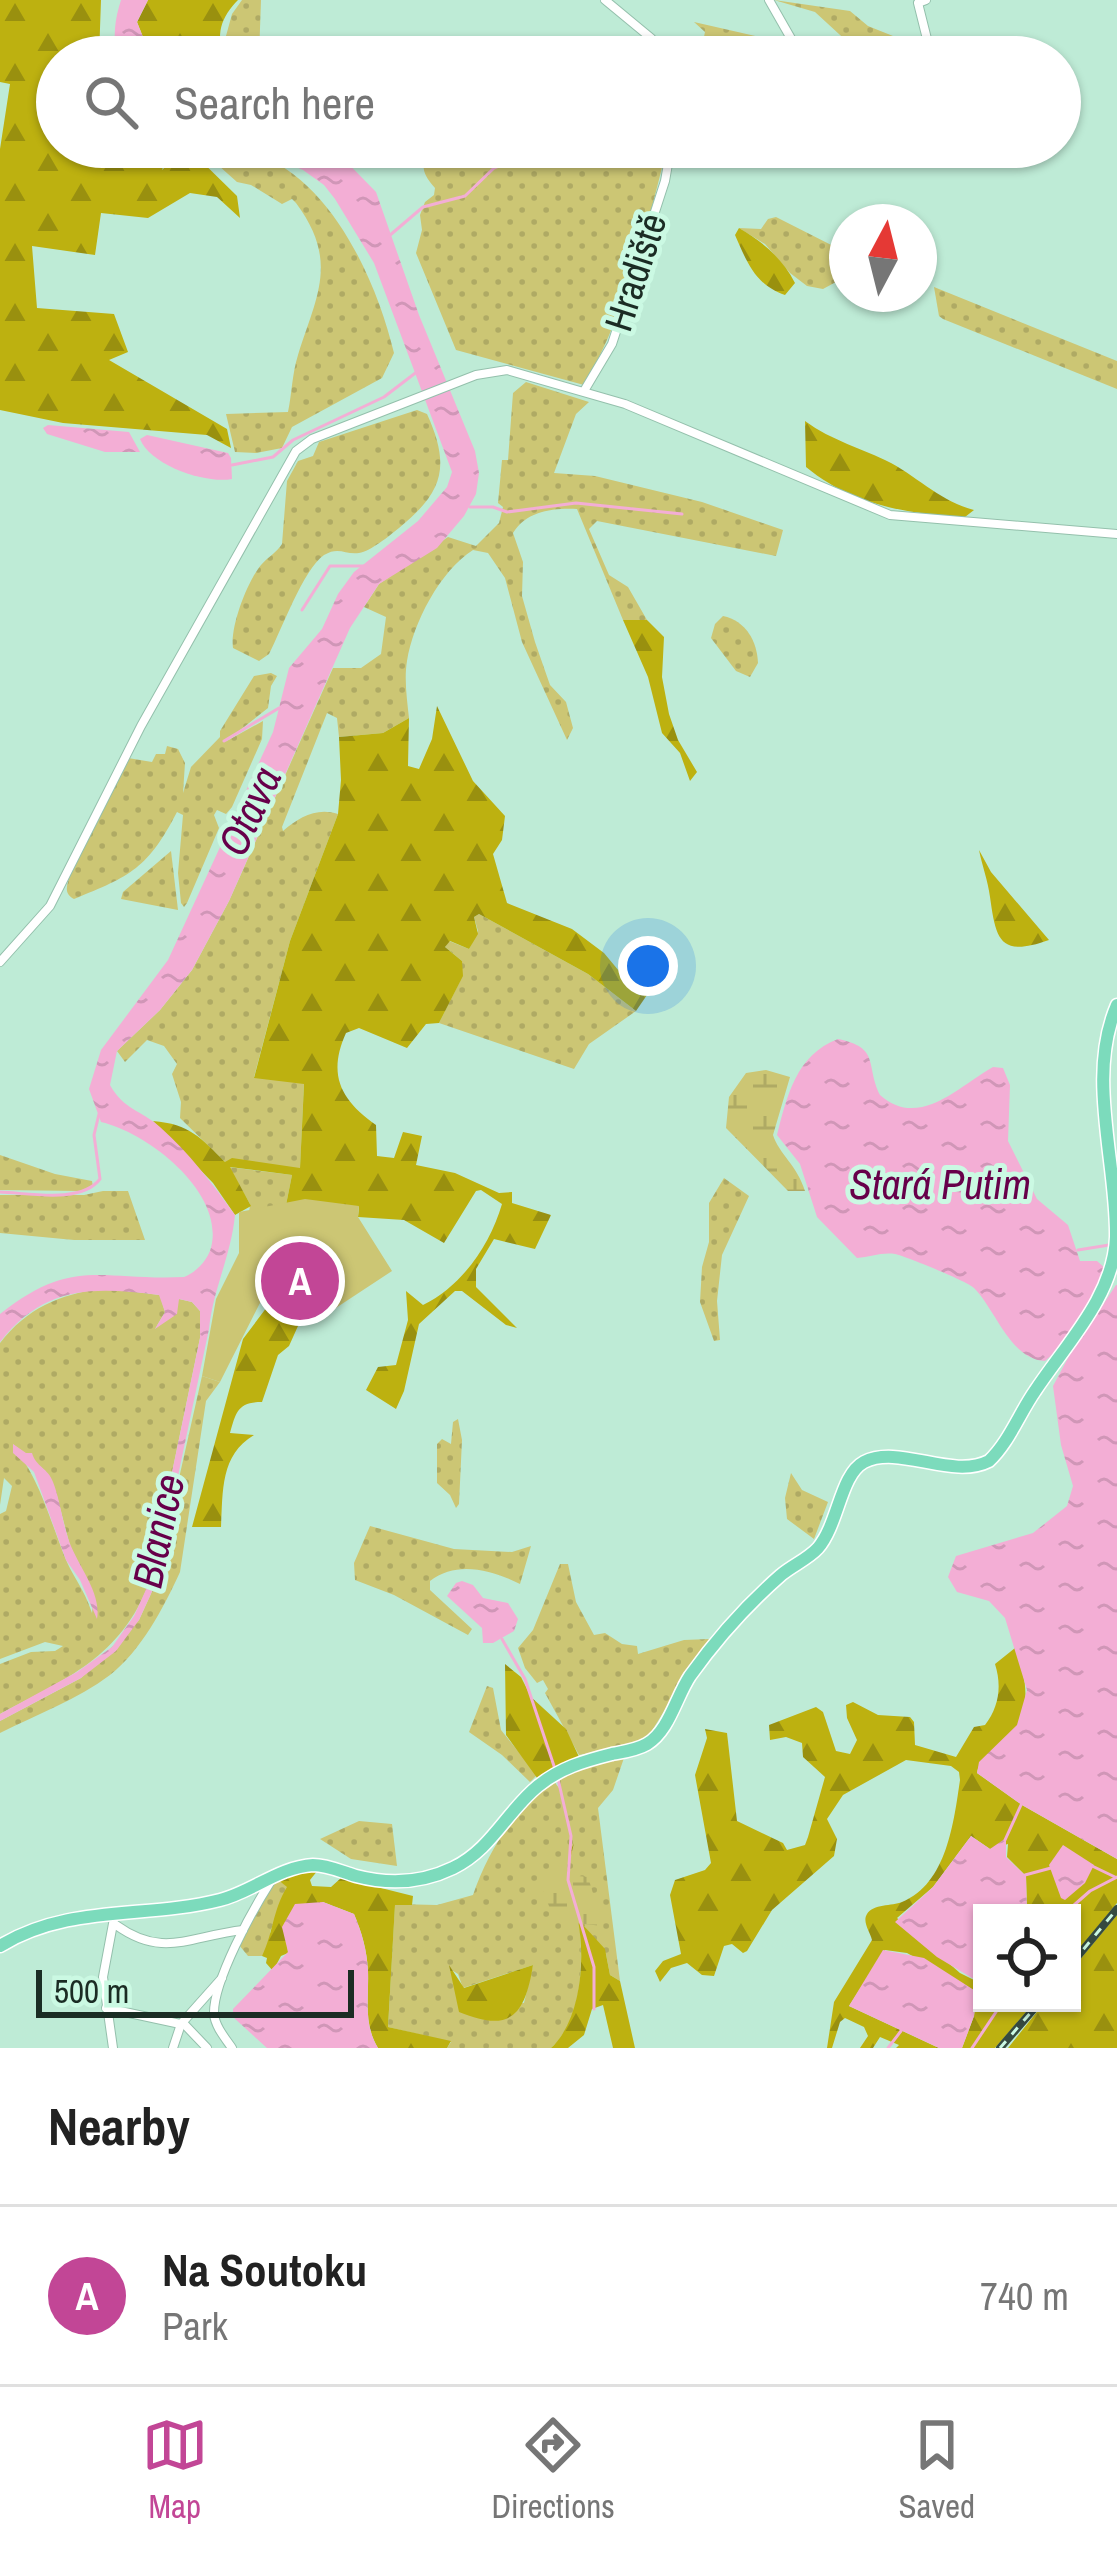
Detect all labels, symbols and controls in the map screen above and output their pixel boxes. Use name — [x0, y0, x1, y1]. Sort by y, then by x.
search box — [36, 36, 1081, 168]
icon: search — [78, 69, 144, 135]
text: Search here — [174, 72, 375, 133]
north arrow — [829, 204, 937, 312]
street label: Hradiště — [592, 206, 678, 338]
water label: Otava — [204, 758, 294, 864]
your location — [618, 936, 678, 996]
water label: Stará Putim — [849, 1156, 1031, 1212]
pin: A — [261, 1236, 339, 1326]
water label: Blanice — [119, 1469, 197, 1593]
map controls — [973, 1904, 1081, 2012]
button: locate — [973, 1904, 1081, 2012]
scale bar — [36, 1964, 354, 2017]
text: 500 m — [54, 1969, 129, 2013]
text: Nearby — [48, 2092, 190, 2161]
text: Na Soutoku — [162, 2239, 367, 2300]
text: A — [75, 2270, 99, 2322]
text: 740 m — [980, 2270, 1069, 2322]
text: Park — [162, 2300, 228, 2352]
tab: Map — [142, 2412, 208, 2528]
tab: Directions — [491, 2412, 615, 2528]
tab: Saved — [898, 2412, 975, 2528]

